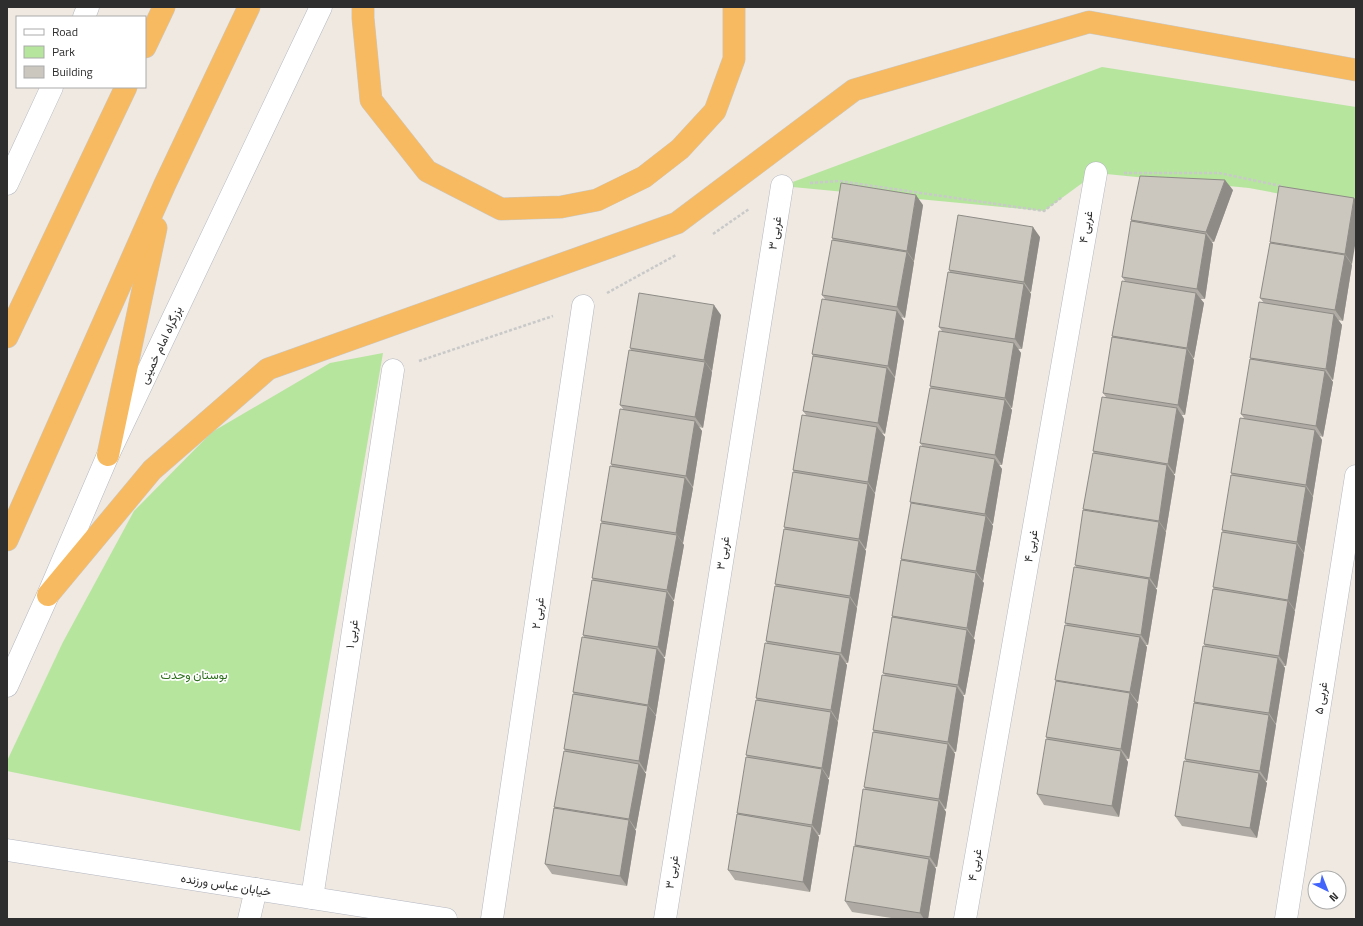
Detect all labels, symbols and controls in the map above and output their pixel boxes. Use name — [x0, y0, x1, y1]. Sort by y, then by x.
legend — [16, 16, 146, 88]
text: Road — [52, 22, 78, 41]
text: Park — [52, 42, 75, 61]
text: Building — [52, 62, 93, 81]
street label: غربی ۴ — [1073, 209, 1098, 245]
street label: غربی ۳ — [762, 215, 787, 251]
street label: بزرگراه امام خمینی — [134, 303, 187, 387]
street label: غربی ۴ — [1018, 528, 1043, 564]
street label: غربی ۳ — [710, 535, 735, 571]
street label: غربی ۲ — [526, 596, 549, 630]
street label: غربی ۱ — [340, 618, 363, 650]
park label: بوستان وحدت — [160, 665, 228, 684]
street label: غربی ۵ — [1309, 680, 1332, 716]
street label: غربی ۴ — [962, 847, 987, 883]
street label: غربی ۳ — [659, 854, 684, 890]
street label: خیابان عباس ورزنده — [180, 868, 273, 901]
north arrow — [1307, 870, 1347, 910]
text: N — [1326, 889, 1342, 906]

